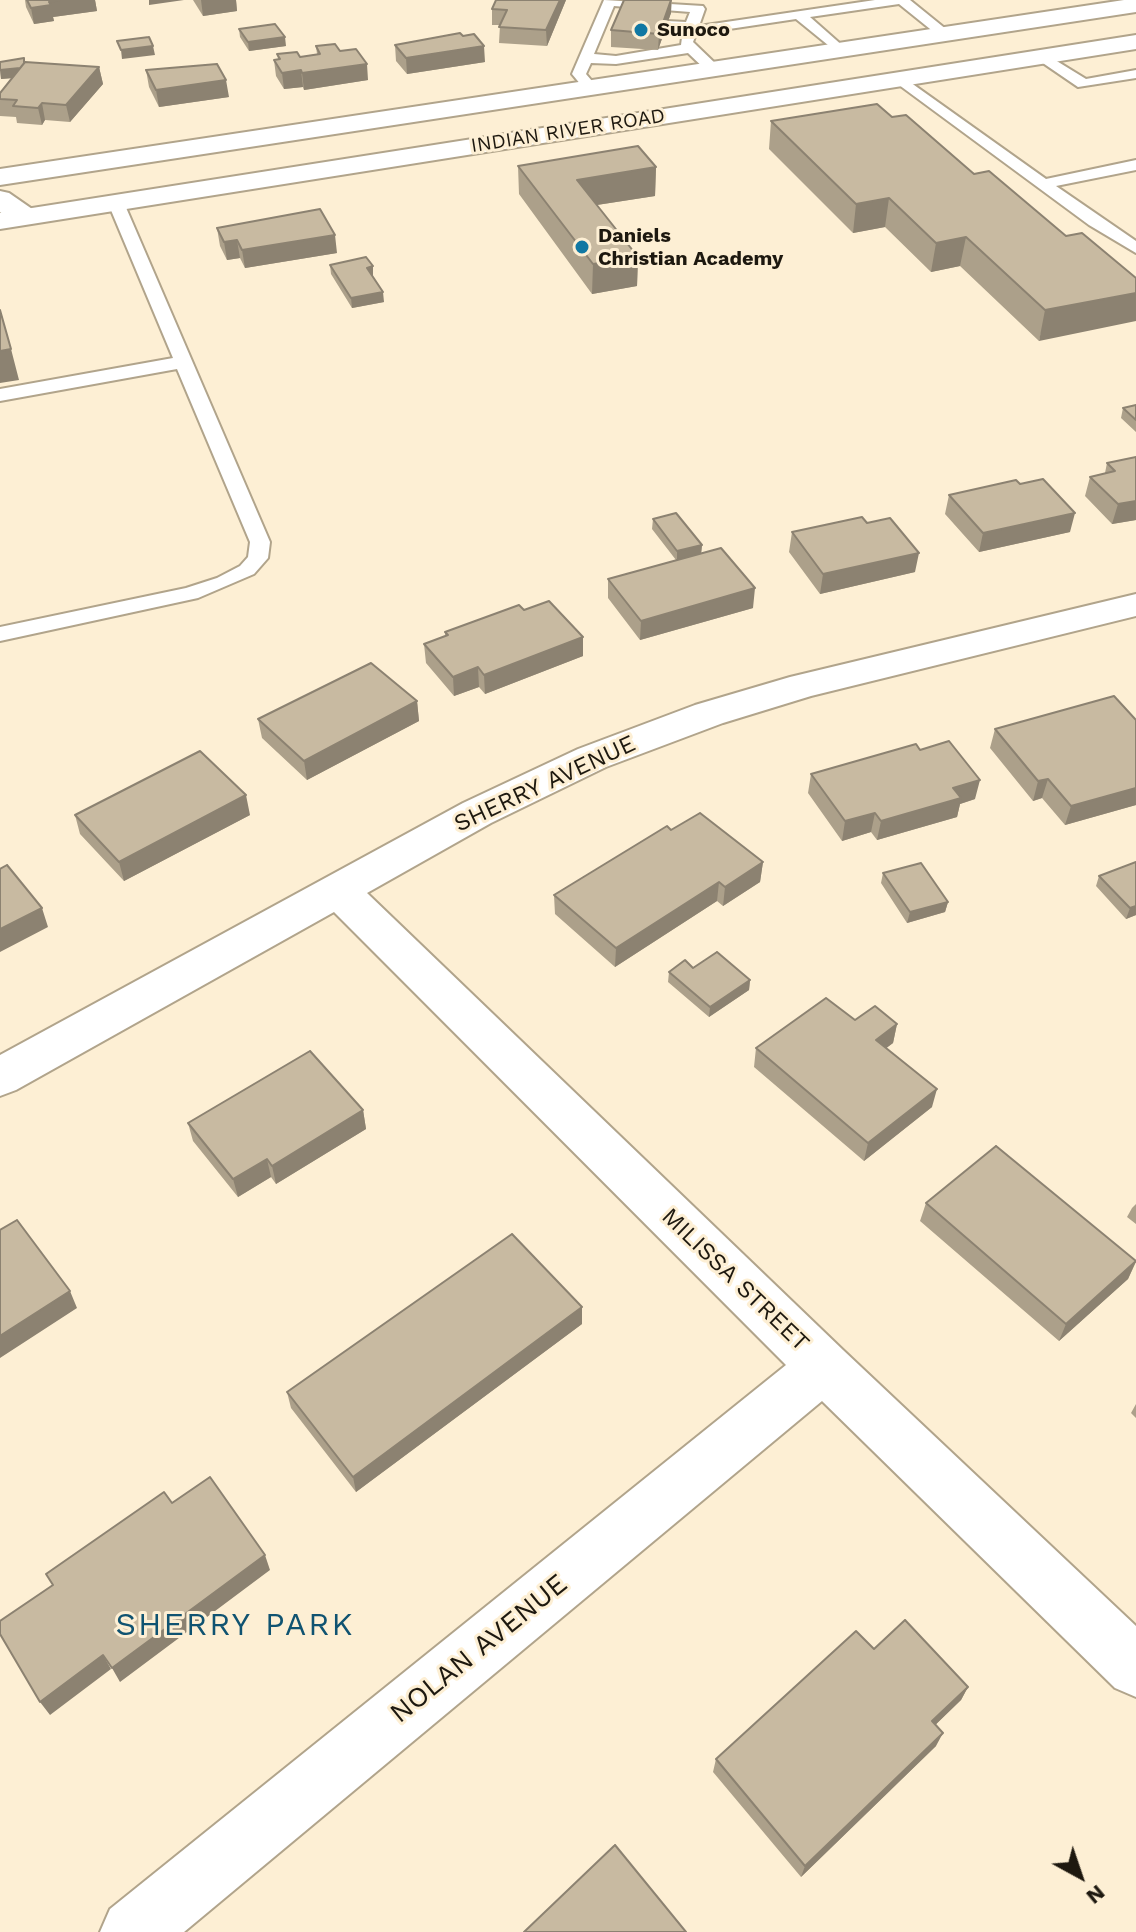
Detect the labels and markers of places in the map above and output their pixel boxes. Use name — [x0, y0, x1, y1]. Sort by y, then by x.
place label: Sunoco — [657, 18, 730, 42]
marker: Sunoco — [632, 21, 650, 39]
place label: Daniels Christian Academy — [598, 224, 783, 271]
marker: Daniels Christian Academy — [573, 238, 591, 256]

